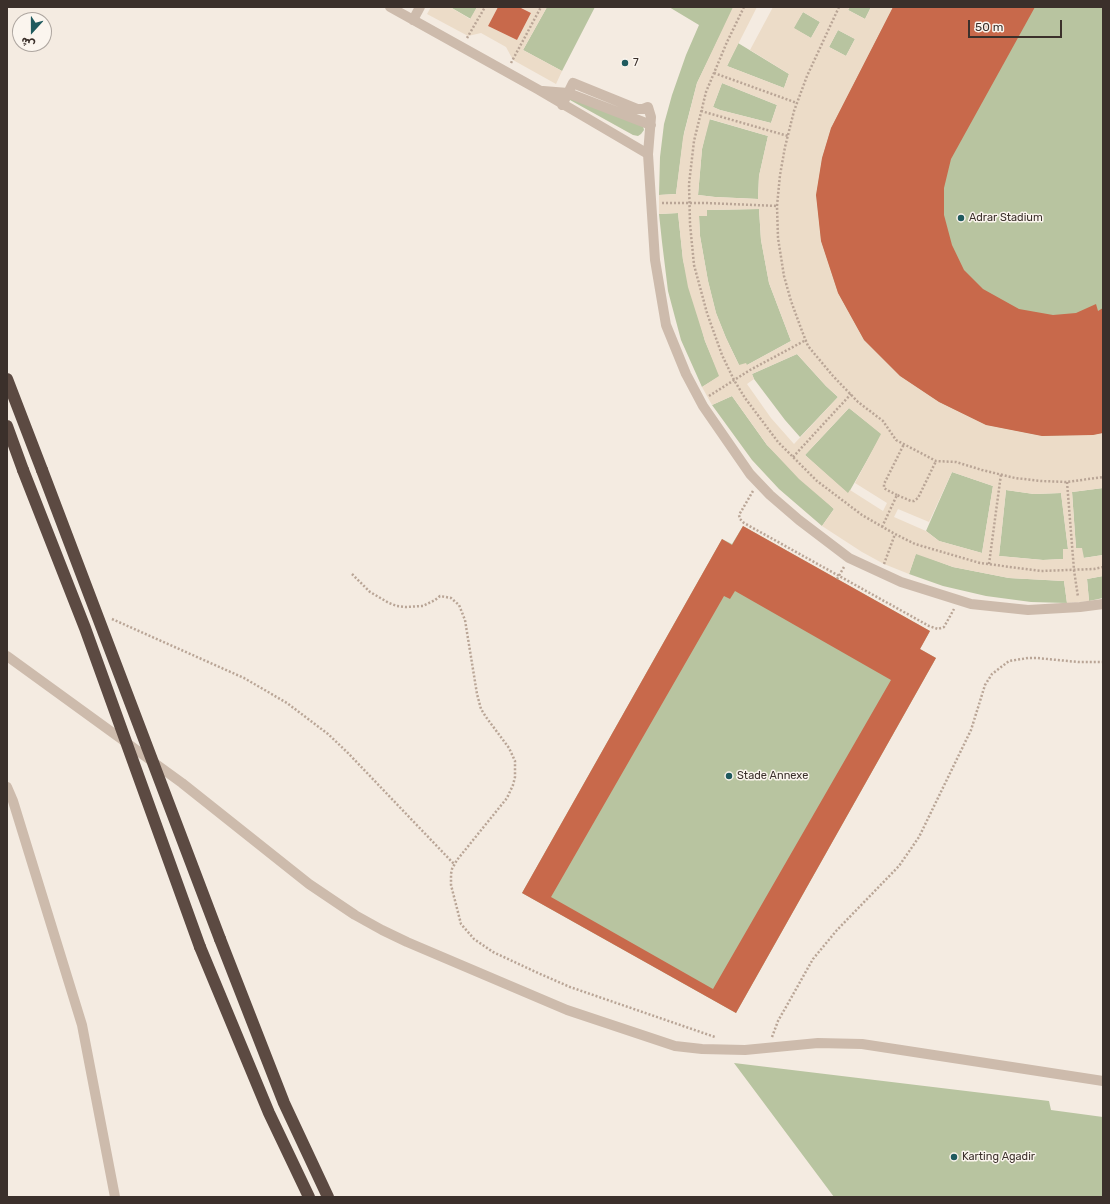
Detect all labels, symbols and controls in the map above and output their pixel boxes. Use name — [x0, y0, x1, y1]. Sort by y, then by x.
north arrow — [12, 12, 52, 52]
scale bar — [970, 12, 1064, 38]
text: 50 m — [975, 20, 1003, 34]
text: ش — [19, 34, 37, 51]
place label: 7 — [633, 56, 639, 70]
marker: 7 — [620, 58, 630, 68]
place label: Adrar Stadium — [969, 211, 1043, 225]
marker: Adrar Stadium — [956, 213, 966, 223]
place label: Stade Annexe — [737, 769, 808, 783]
marker: Stade Annexe — [724, 771, 734, 781]
place label: Karting Agadir — [962, 1150, 1035, 1164]
marker: Karting Agadir — [949, 1152, 959, 1162]

